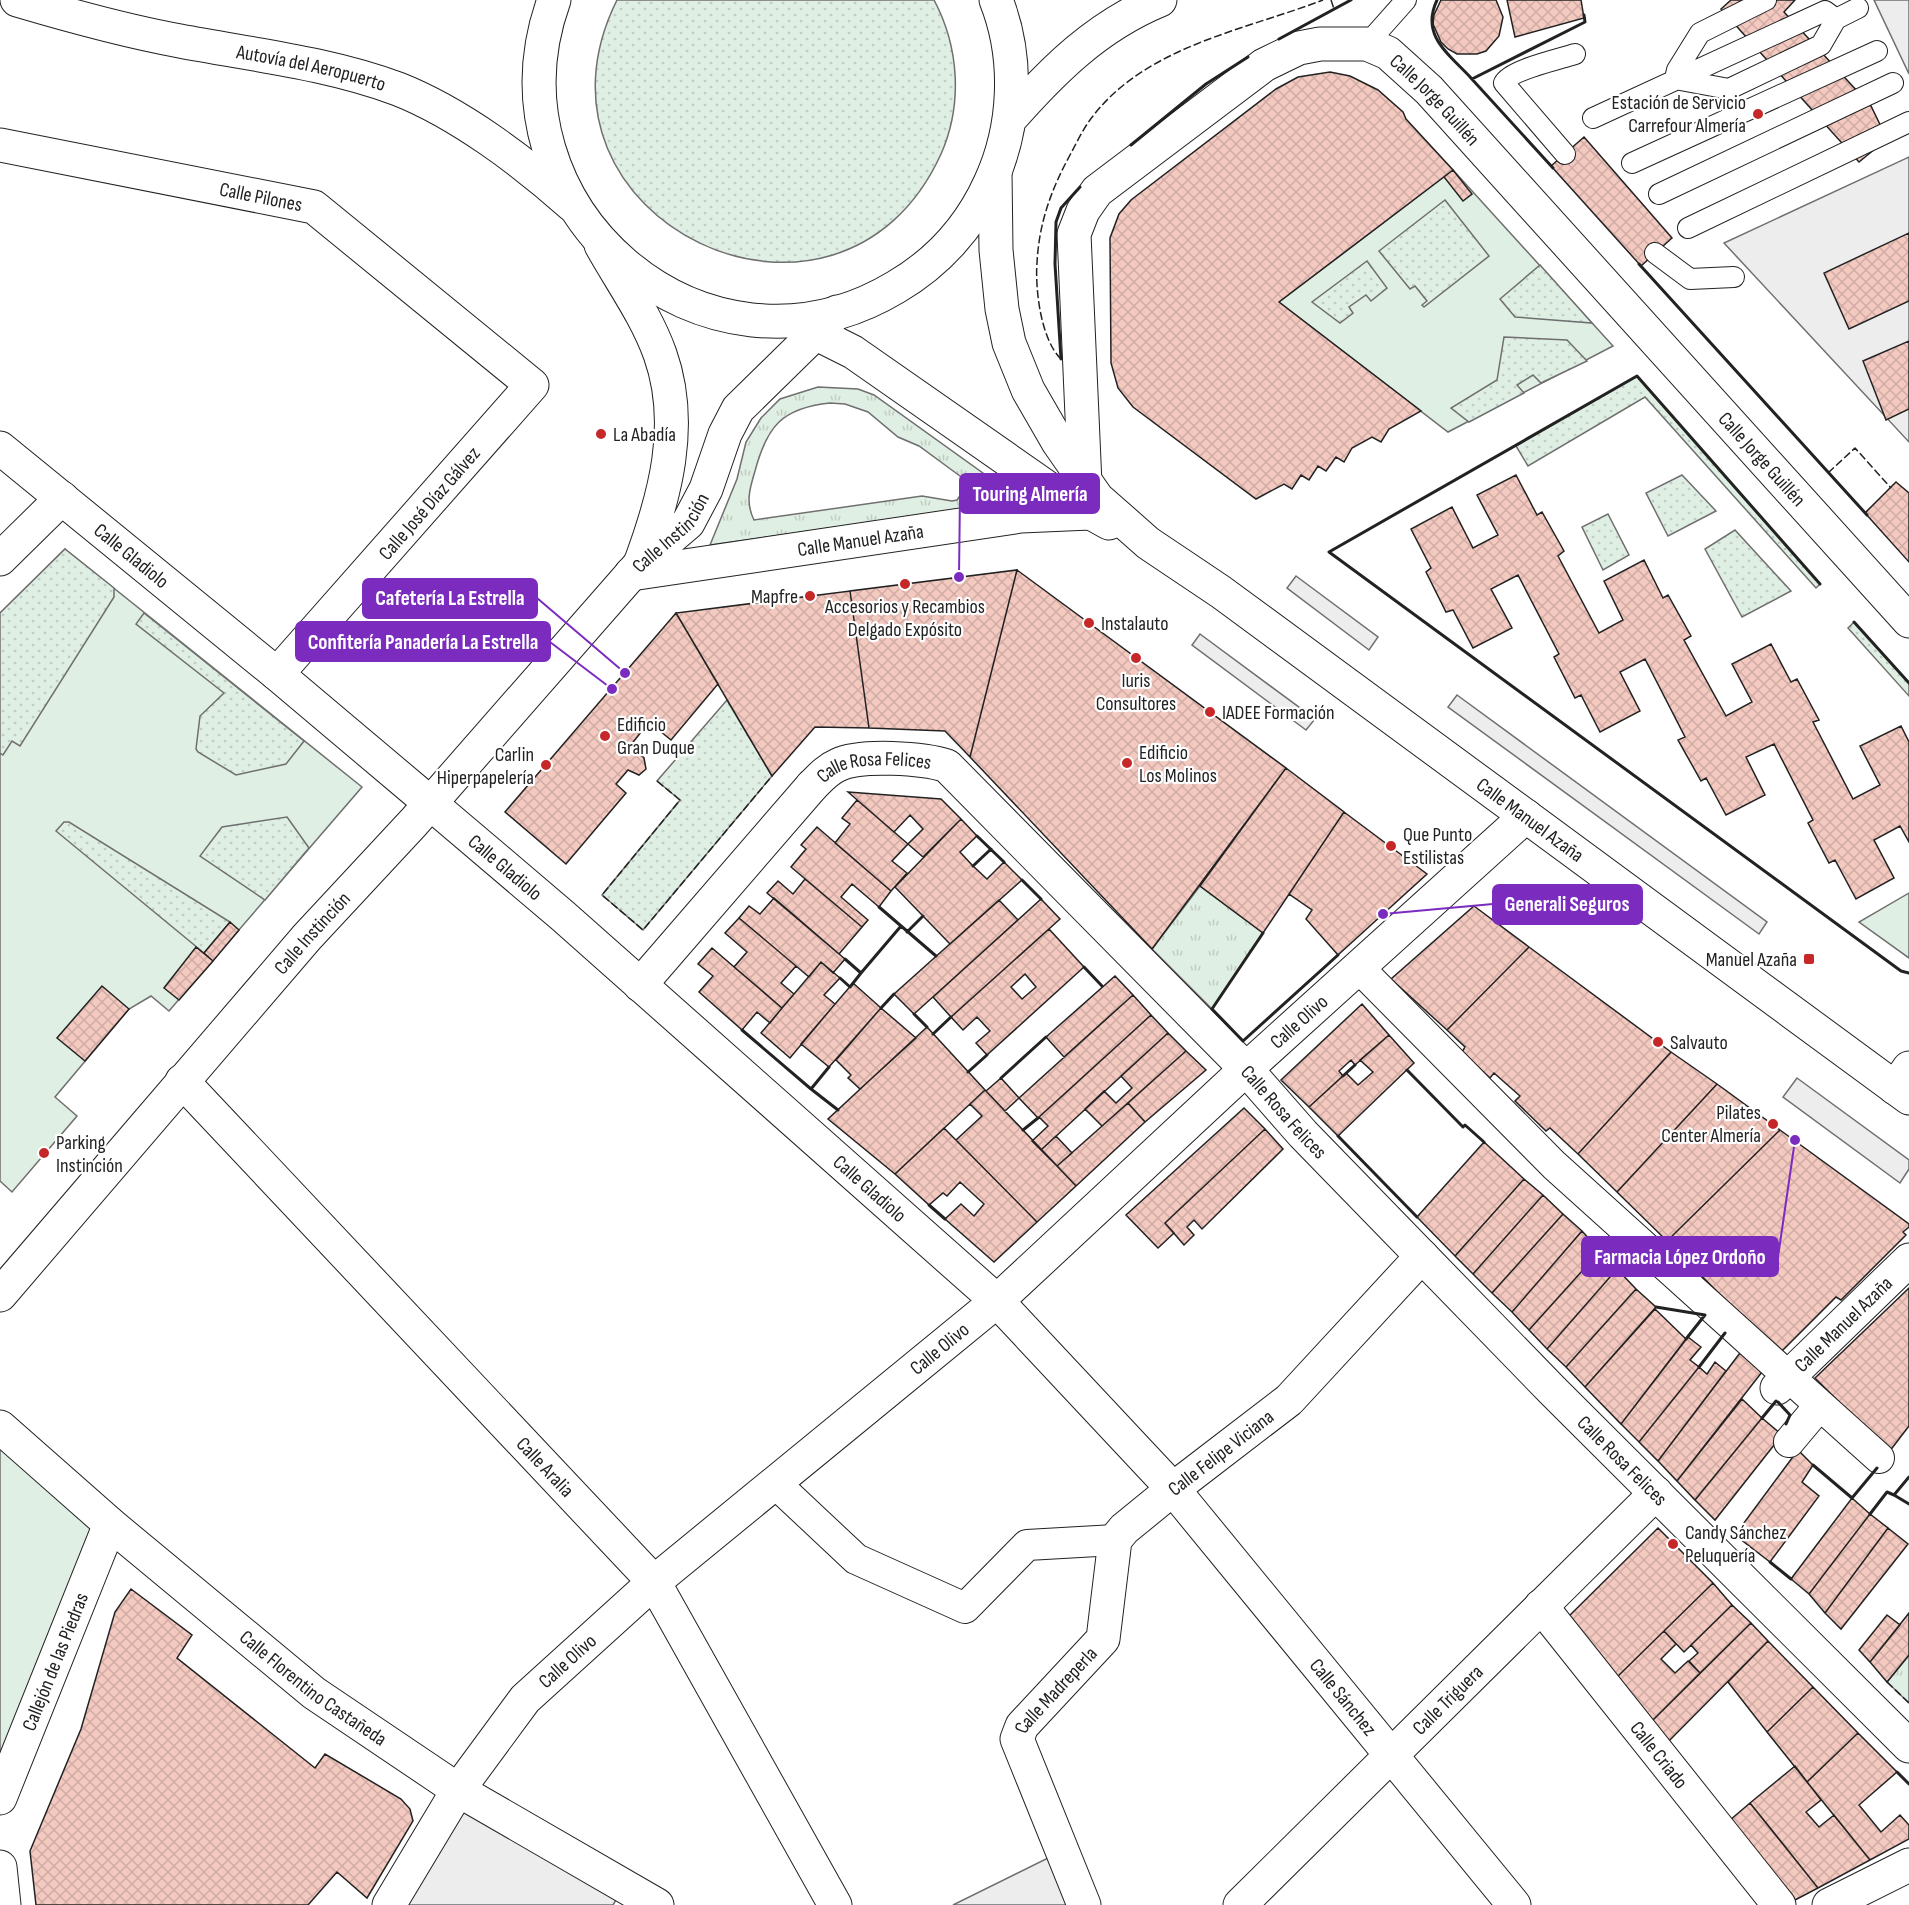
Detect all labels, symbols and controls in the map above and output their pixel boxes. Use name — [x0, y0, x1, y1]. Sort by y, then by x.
street label: Autovía del Aeropuerto — [234, 40, 389, 97]
street label: Calle Jorge Guillén — [1384, 49, 1484, 151]
place label: Estación de Servicio Carrefour Almería — [1612, 91, 1746, 138]
marker: Estación de Servicio Carrefour Almería — [1751, 107, 1765, 121]
street label: Calle Pilones — [217, 178, 304, 217]
street label: Calle Jorge Guillén — [1713, 407, 1810, 512]
place label: La Abadía — [613, 423, 676, 447]
marker: La Abadía — [594, 427, 608, 441]
street label: Calle José Díaz Gálvez — [374, 442, 485, 565]
callout: Touring Almería — [960, 474, 1099, 513]
text: Touring Almería — [972, 482, 1088, 507]
street label: Calle Instinción — [627, 489, 715, 578]
street label: Calle Gladiolo — [89, 519, 173, 594]
street label: Calle Manuel Azaña — [796, 520, 925, 562]
marker: Accesorios y Recambios Delgado Expósito — [898, 577, 912, 591]
callout: Cafetería La Estrella — [363, 579, 537, 618]
place label: Mapfre — [751, 585, 798, 609]
text: Cafetería La Estrella — [375, 586, 525, 611]
marker: Mapfre — [803, 589, 817, 603]
place label: Accesorios y Recambios Delgado Expósito — [824, 595, 985, 642]
place label: Instalauto — [1101, 612, 1169, 636]
marker: Instalauto — [1082, 616, 1096, 630]
callout: Confitería Panadería La Estrella — [296, 622, 550, 661]
text: Confitería Panadería La Estrella — [308, 630, 538, 655]
marker: Iuris Consultores — [1129, 651, 1143, 665]
place label: Iuris Consultores — [1096, 669, 1176, 716]
place label: IADEE Formación — [1222, 701, 1335, 725]
marker: IADEE Formación — [1203, 705, 1217, 719]
place label: Edificio Gran Duque — [617, 713, 695, 760]
marker: Edificio Gran Duque — [598, 729, 612, 743]
place label: Edificio Los Molinos — [1139, 741, 1217, 788]
place label: Carlin Hiperpapelería — [437, 743, 534, 790]
street label: Calle Rosa Felices — [812, 747, 933, 788]
marker: Edificio Los Molinos — [1120, 756, 1134, 770]
marker: Carlin Hiperpapelería — [539, 758, 553, 772]
street label: Calle Manuel Azaña — [1471, 773, 1588, 868]
place label: Que Punto Estilistas — [1403, 823, 1472, 870]
street label: Calle Gladiolo — [463, 830, 547, 906]
marker: Que Punto Estilistas — [1384, 839, 1398, 853]
callout: Generali Seguros — [1493, 885, 1642, 924]
street label: Calle Instinción — [269, 887, 356, 980]
text: Generali Seguros — [1504, 892, 1630, 917]
place label: Manuel Azaña — [1706, 948, 1797, 972]
marker: Manuel Azaña — [1802, 952, 1816, 966]
street label: Calle Olivo — [1266, 990, 1333, 1054]
place label: Salvauto — [1670, 1031, 1728, 1055]
marker: Salvauto — [1651, 1035, 1665, 1049]
street label: Calle Rosa Felices — [1235, 1061, 1331, 1164]
place label: Pilates Center Almería — [1661, 1101, 1761, 1148]
marker: Pilates Center Almería — [1766, 1117, 1780, 1131]
place label: Parking Instinción — [56, 1131, 123, 1178]
marker: Parking Instinción — [37, 1146, 51, 1160]
street label: Calle Gladiolo — [828, 1150, 911, 1228]
callout: Farmacia López Ordoño — [1582, 1237, 1778, 1276]
text: Farmacia López Ordoño — [1594, 1245, 1766, 1270]
street label: Calle Manuel Azaña — [1790, 1272, 1898, 1378]
street label: Calle Olivo — [905, 1318, 974, 1380]
street label: Calle Felipe Viciana — [1164, 1405, 1279, 1501]
street label: Calle Rosa Felices — [1572, 1411, 1672, 1511]
street label: Calle Aralia — [511, 1432, 579, 1502]
place label: Candy Sánchez Peluquería — [1685, 1521, 1786, 1568]
marker: Candy Sánchez Peluquería — [1666, 1537, 1680, 1551]
street label: Callejón de las Piedras — [17, 1589, 94, 1734]
street label: Calle Florentino Castañeda — [234, 1625, 391, 1752]
street label: Calle Olivo — [534, 1629, 602, 1694]
street label: Calle Madreperla — [1009, 1642, 1103, 1737]
street label: Calle Sánchez — [1304, 1654, 1381, 1741]
street label: Calle Triguera — [1408, 1660, 1488, 1740]
street label: Calle Criado — [1624, 1717, 1693, 1794]

